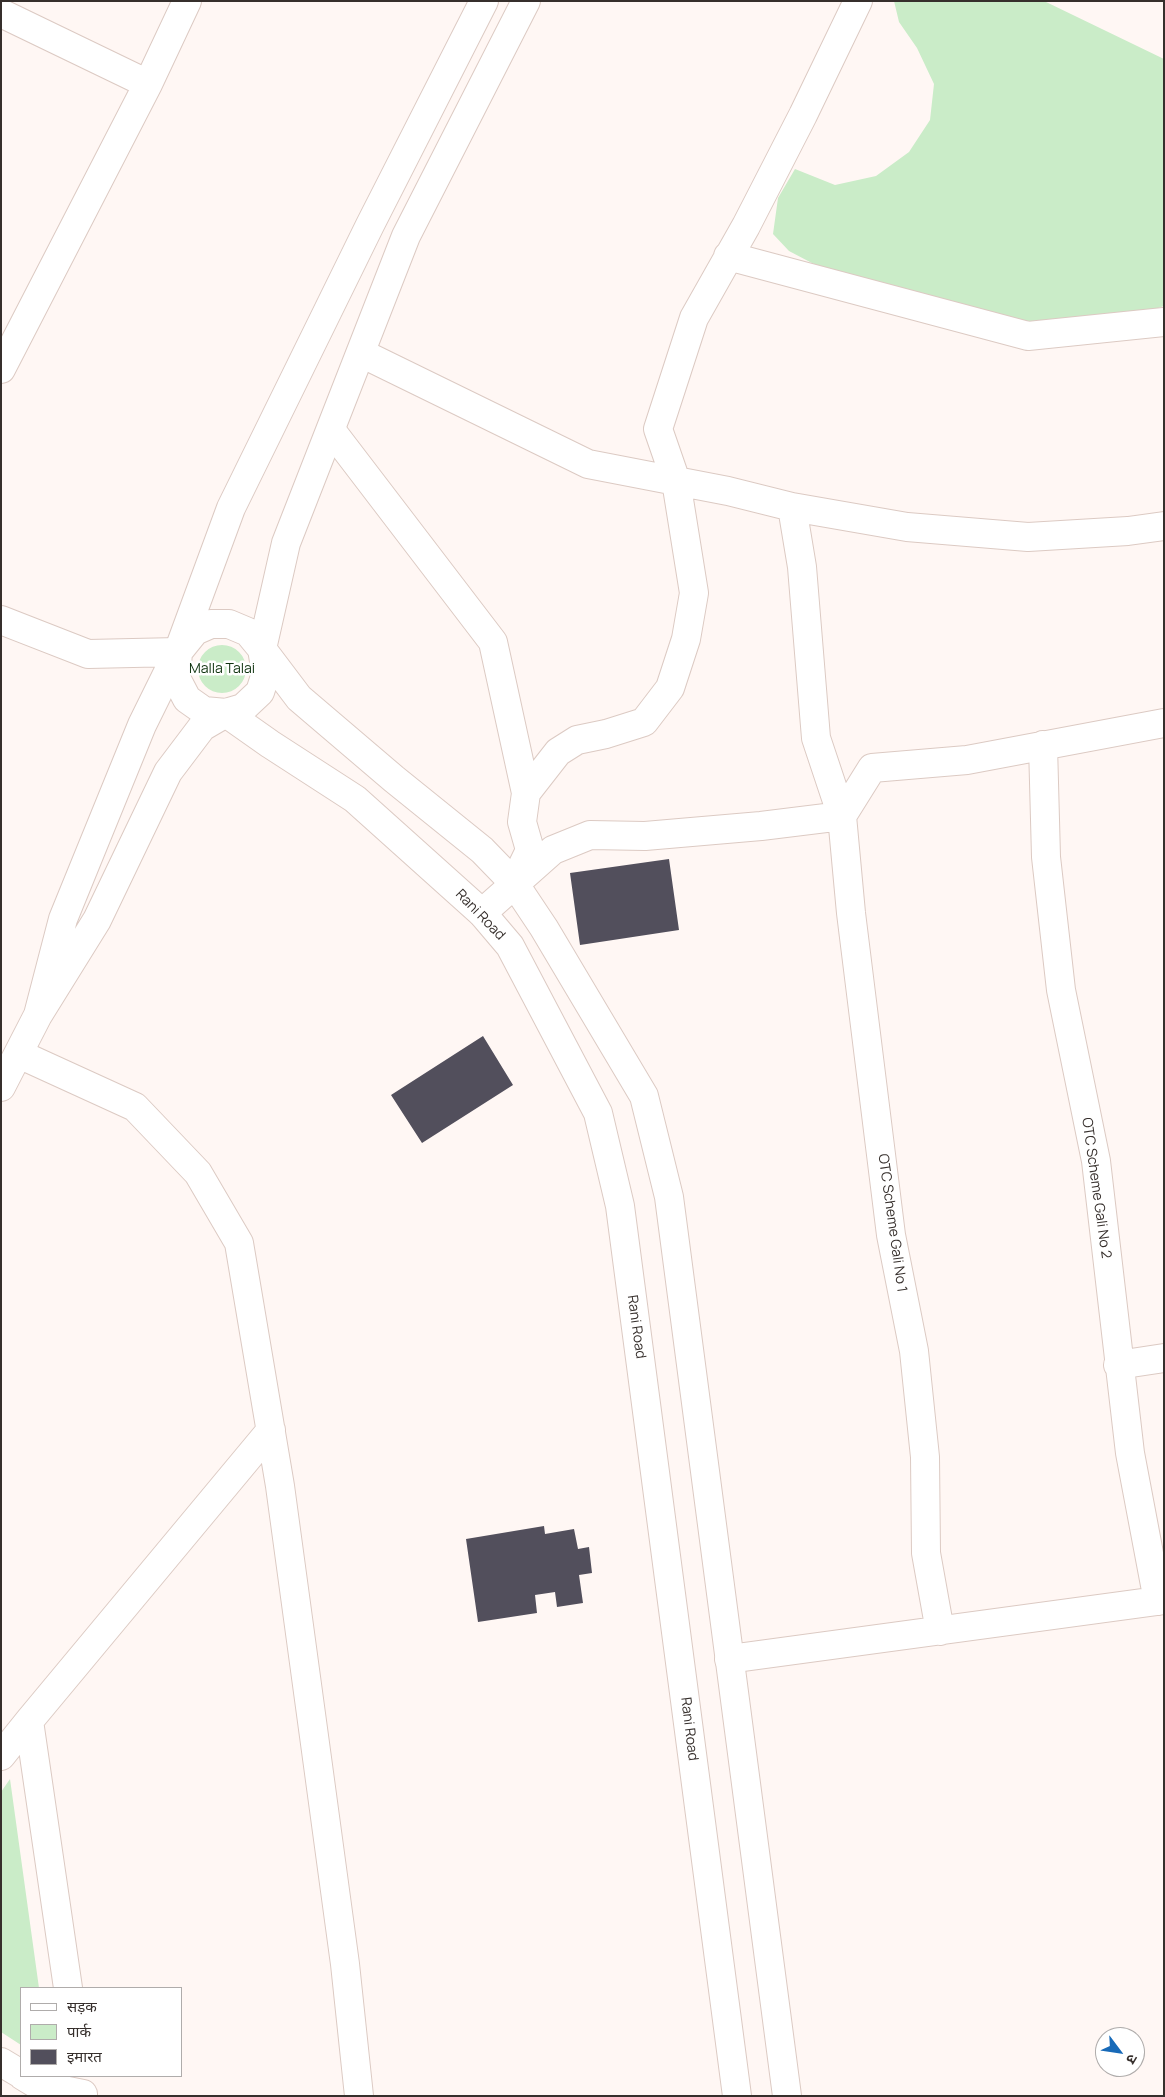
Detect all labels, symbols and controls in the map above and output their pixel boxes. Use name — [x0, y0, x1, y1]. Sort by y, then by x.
park label: Malla Talai — [189, 661, 255, 677]
street label: Rani Road — [452, 886, 508, 944]
street label: OTC Scheme Gali No 2 — [1078, 1116, 1114, 1260]
street label: OTC Scheme Gali No 1 — [874, 1153, 910, 1293]
street label: Rani Road — [623, 1294, 649, 1360]
street label: Rani Road — [677, 1696, 701, 1762]
legend — [20, 1987, 182, 2077]
text: सड़क — [67, 1996, 97, 2017]
text: पार्क — [67, 2021, 91, 2042]
north arrow — [1095, 2027, 1145, 2077]
text: इमारत — [67, 2046, 102, 2067]
text: उ — [1122, 2051, 1143, 2068]

